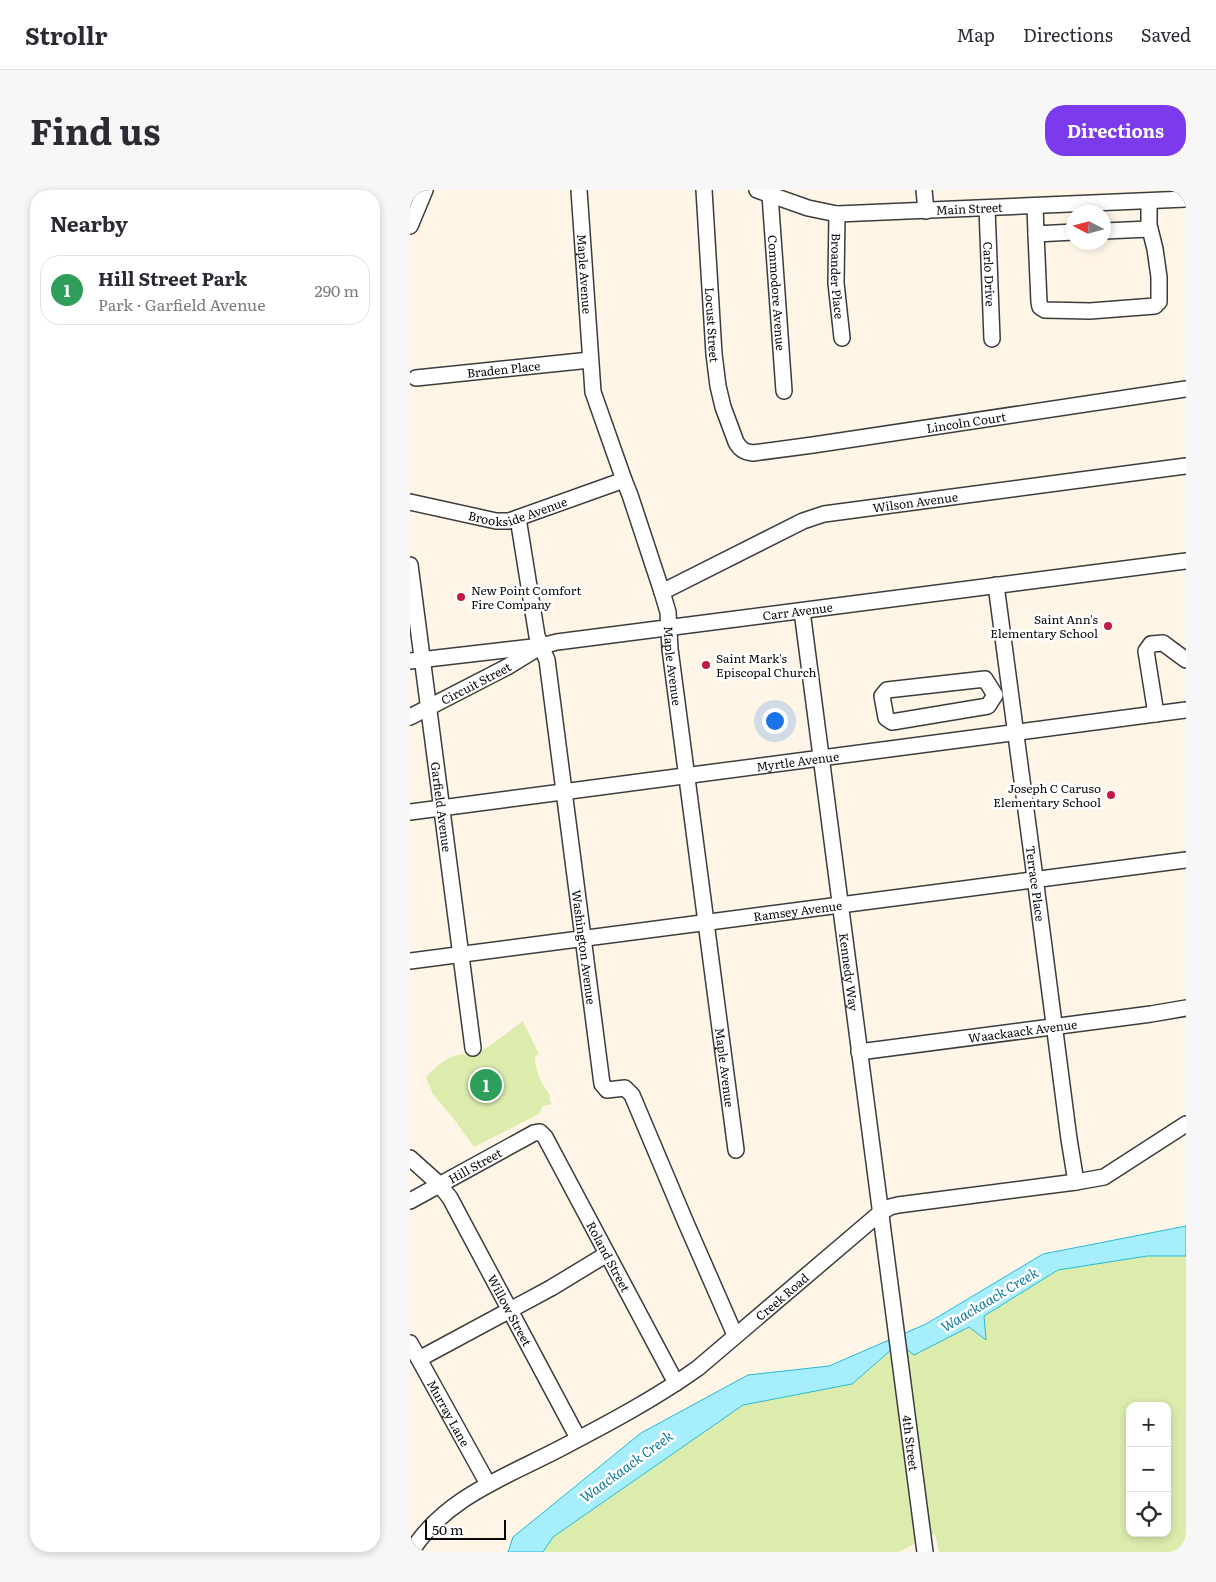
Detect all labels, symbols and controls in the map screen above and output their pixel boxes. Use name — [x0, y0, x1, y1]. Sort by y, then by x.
text: Strollr — [25, 17, 108, 52]
text: Map — [957, 21, 995, 48]
text: Directions — [1023, 21, 1113, 48]
text: Saved — [1141, 21, 1191, 48]
text: Find us — [30, 104, 160, 156]
button: Directions — [1045, 105, 1186, 156]
street label: Main Street — [935, 198, 1003, 219]
north arrow — [1066, 205, 1111, 250]
text: Nearby — [50, 207, 128, 238]
street label: Maple Avenue — [573, 233, 597, 314]
street label: Broander Place — [827, 233, 849, 320]
street label: Commodore Avenue — [764, 234, 790, 351]
street label: Carlo Drive — [979, 241, 1000, 307]
text: Hill Street Park — [98, 264, 247, 292]
text: 1 — [64, 278, 70, 302]
text: 290 m — [315, 278, 359, 302]
street label: Locust Street — [701, 287, 724, 364]
text: Park · Garfield Avenue — [98, 292, 266, 316]
street label: Braden Place — [466, 356, 541, 382]
street label: Lincoln Court — [925, 407, 1007, 437]
street label: Wilson Avenue — [871, 487, 959, 516]
street label: Brookside Avenue — [467, 492, 569, 530]
place label: New Point Comfort Fire Company — [471, 581, 581, 613]
marker: New Point Comfort Fire Company — [455, 591, 467, 603]
street label: Carr Avenue — [762, 598, 834, 624]
place label: Saint Ann's Elementary School — [990, 610, 1099, 642]
marker: Saint Ann's Elementary School — [1102, 620, 1114, 632]
street label: Maple Avenue — [660, 625, 686, 707]
place label: Saint Mark's Episcopal Church — [716, 649, 817, 681]
street label: Circuit Street — [437, 658, 515, 709]
marker: Saint Mark's Episcopal Church — [700, 659, 712, 671]
your location — [762, 708, 788, 734]
street label: Myrtle Avenue — [755, 747, 840, 775]
street label: Garfield Avenue — [427, 761, 456, 853]
place label: Joseph C Caruso Elementary School — [993, 779, 1101, 811]
marker: Joseph C Caruso Elementary School — [1105, 789, 1117, 801]
street label: Terrace Place — [1022, 844, 1050, 922]
street label: Washington Avenue — [568, 889, 601, 1006]
street label: Ramsey Avenue — [752, 896, 843, 925]
street label: Kennedy Way — [835, 932, 863, 1012]
street label: Waackaack Avenue — [967, 1015, 1078, 1047]
street label: Maple Avenue — [711, 1026, 739, 1108]
pin: 1 — [470, 1066, 502, 1104]
street label: Hill Street — [445, 1143, 505, 1187]
street label: Roland Street — [582, 1218, 635, 1295]
water label: Waackaack Creek — [936, 1262, 1042, 1336]
street label: Creek Road — [751, 1268, 813, 1325]
street label: Willow Street — [483, 1271, 536, 1349]
street label: Murray Lane — [423, 1376, 474, 1450]
map controls — [1126, 1402, 1171, 1537]
button: + — [1126, 1402, 1171, 1447]
street label: 4th Street — [898, 1414, 923, 1472]
water label: Waackaack Creek — [575, 1425, 677, 1507]
button: − — [1126, 1447, 1171, 1492]
button: locate — [1126, 1492, 1171, 1537]
scale bar — [425, 1517, 506, 1540]
text: 50 m — [432, 1519, 464, 1539]

